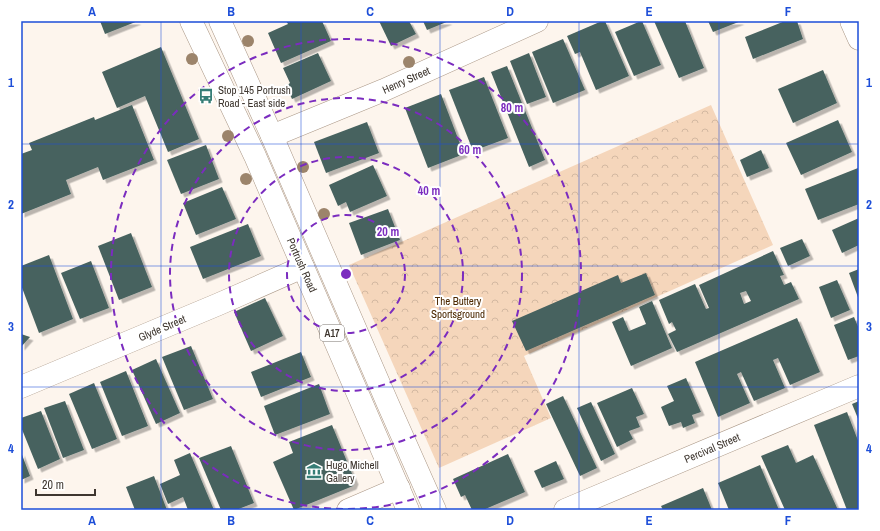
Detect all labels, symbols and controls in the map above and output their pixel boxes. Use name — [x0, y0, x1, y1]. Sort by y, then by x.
text: A — [88, 3, 96, 20]
text: B — [227, 3, 235, 20]
text: C — [366, 3, 374, 20]
text: D — [506, 3, 514, 20]
text: E — [645, 3, 653, 20]
text: F — [785, 3, 792, 20]
street label: Henry Street — [380, 63, 432, 97]
text: 1 — [8, 74, 14, 91]
text: 1 — [866, 74, 872, 91]
place label: Stop 145 Portrush Road - East side — [218, 83, 291, 110]
bus stop icon: Stop 145 Portrush Road - East side — [197, 87, 215, 105]
text: 80 m — [501, 100, 523, 116]
text: 60 m — [459, 142, 481, 158]
text: 40 m — [418, 183, 440, 199]
text: 2 — [8, 196, 14, 213]
text: 2 — [866, 196, 872, 213]
text: 20 m — [377, 224, 399, 240]
street label: Portrush Road — [284, 236, 320, 294]
centre of rings — [339, 267, 353, 281]
park label: The Buttery Sportsground — [431, 294, 485, 321]
street label: Glyde Street — [136, 312, 188, 344]
text: 3 — [8, 318, 14, 335]
text: 3 — [866, 318, 872, 335]
road number: A17 — [320, 325, 344, 341]
street label: Percival Street — [682, 430, 742, 466]
text: 4 — [8, 440, 14, 457]
text: 4 — [866, 440, 872, 457]
place label: Hugo Michell Gallery — [326, 458, 379, 485]
museum icon: Hugo Michell Gallery — [305, 462, 323, 480]
scale bar — [36, 471, 95, 497]
text: 20 m — [42, 477, 64, 493]
text: A — [88, 512, 96, 529]
text: B — [227, 512, 235, 529]
text: C — [366, 512, 374, 529]
text: D — [506, 512, 514, 529]
text: E — [645, 512, 653, 529]
text: F — [785, 512, 792, 529]

